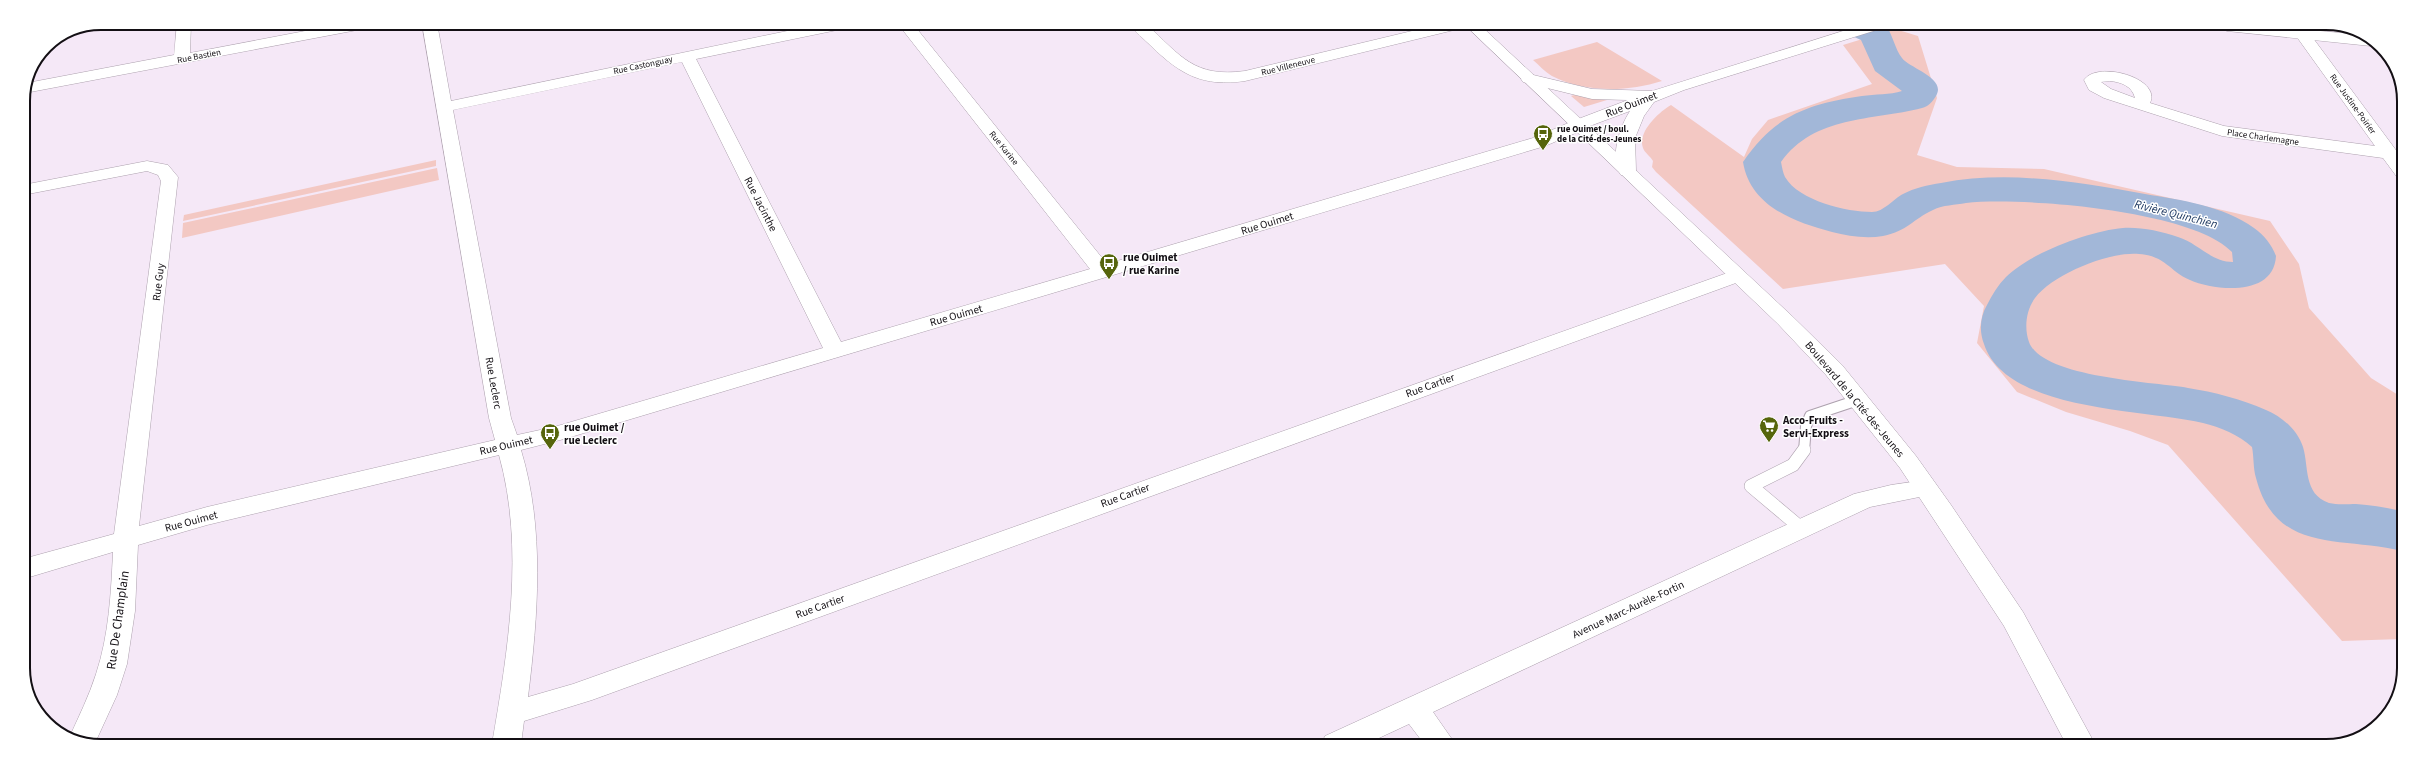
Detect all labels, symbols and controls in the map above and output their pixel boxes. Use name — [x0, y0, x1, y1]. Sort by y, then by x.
street label: Rue Bastien — [176, 46, 222, 67]
street label: Rue Castonguay — [612, 53, 675, 78]
street label: Rue Villeneuve — [1260, 53, 1317, 79]
street label: Rue Justine-Poirier — [2326, 72, 2379, 138]
street label: Rue Ouimet — [1603, 88, 1659, 121]
bus stop icon: rue Ouimet / boul. de la Cité-des-Jeunes — [1532, 123, 1554, 151]
place label: rue Ouimet / boul. de la Cité-des-Jeunes — [1557, 123, 1641, 146]
street label: Place Charlemagne — [2226, 126, 2300, 149]
street label: Rue Karine — [986, 128, 1022, 169]
street label: Rue Jacinthe — [740, 174, 781, 235]
water label: Rivière Quinchien — [2133, 196, 2219, 233]
street label: Rue Ouimet — [1239, 208, 1295, 239]
place label: rue Ouimet / rue Karine — [1123, 250, 1180, 278]
bus stop icon: rue Ouimet / rue Karine — [1098, 252, 1120, 280]
street label: Rue Guy — [149, 262, 168, 302]
street label: Rue Ouimet — [928, 301, 984, 330]
street label: Boulevard de la Cité-des-Jeunes — [1802, 338, 1908, 461]
street label: Rue Leclerc — [482, 356, 505, 410]
street label: Rue Cartier — [1404, 370, 1457, 401]
place label: Acco-Fruits - Servi-Express — [1782, 413, 1849, 441]
supermarket icon: Acco-Fruits - Servi-Express — [1758, 415, 1780, 443]
place label: rue Ouimet / rue Leclerc — [564, 420, 625, 448]
bus stop icon: rue Ouimet / rue Leclerc — [539, 422, 561, 450]
street label: Rue Ouimet — [478, 432, 534, 459]
street label: Rue Cartier — [1099, 480, 1152, 511]
street label: Rue Ouimet — [163, 507, 219, 536]
street label: Rue De Champlain — [102, 569, 134, 671]
street label: Avenue Marc-Aurèle-Fortin — [1570, 577, 1687, 642]
street label: Rue Cartier — [794, 591, 847, 622]

